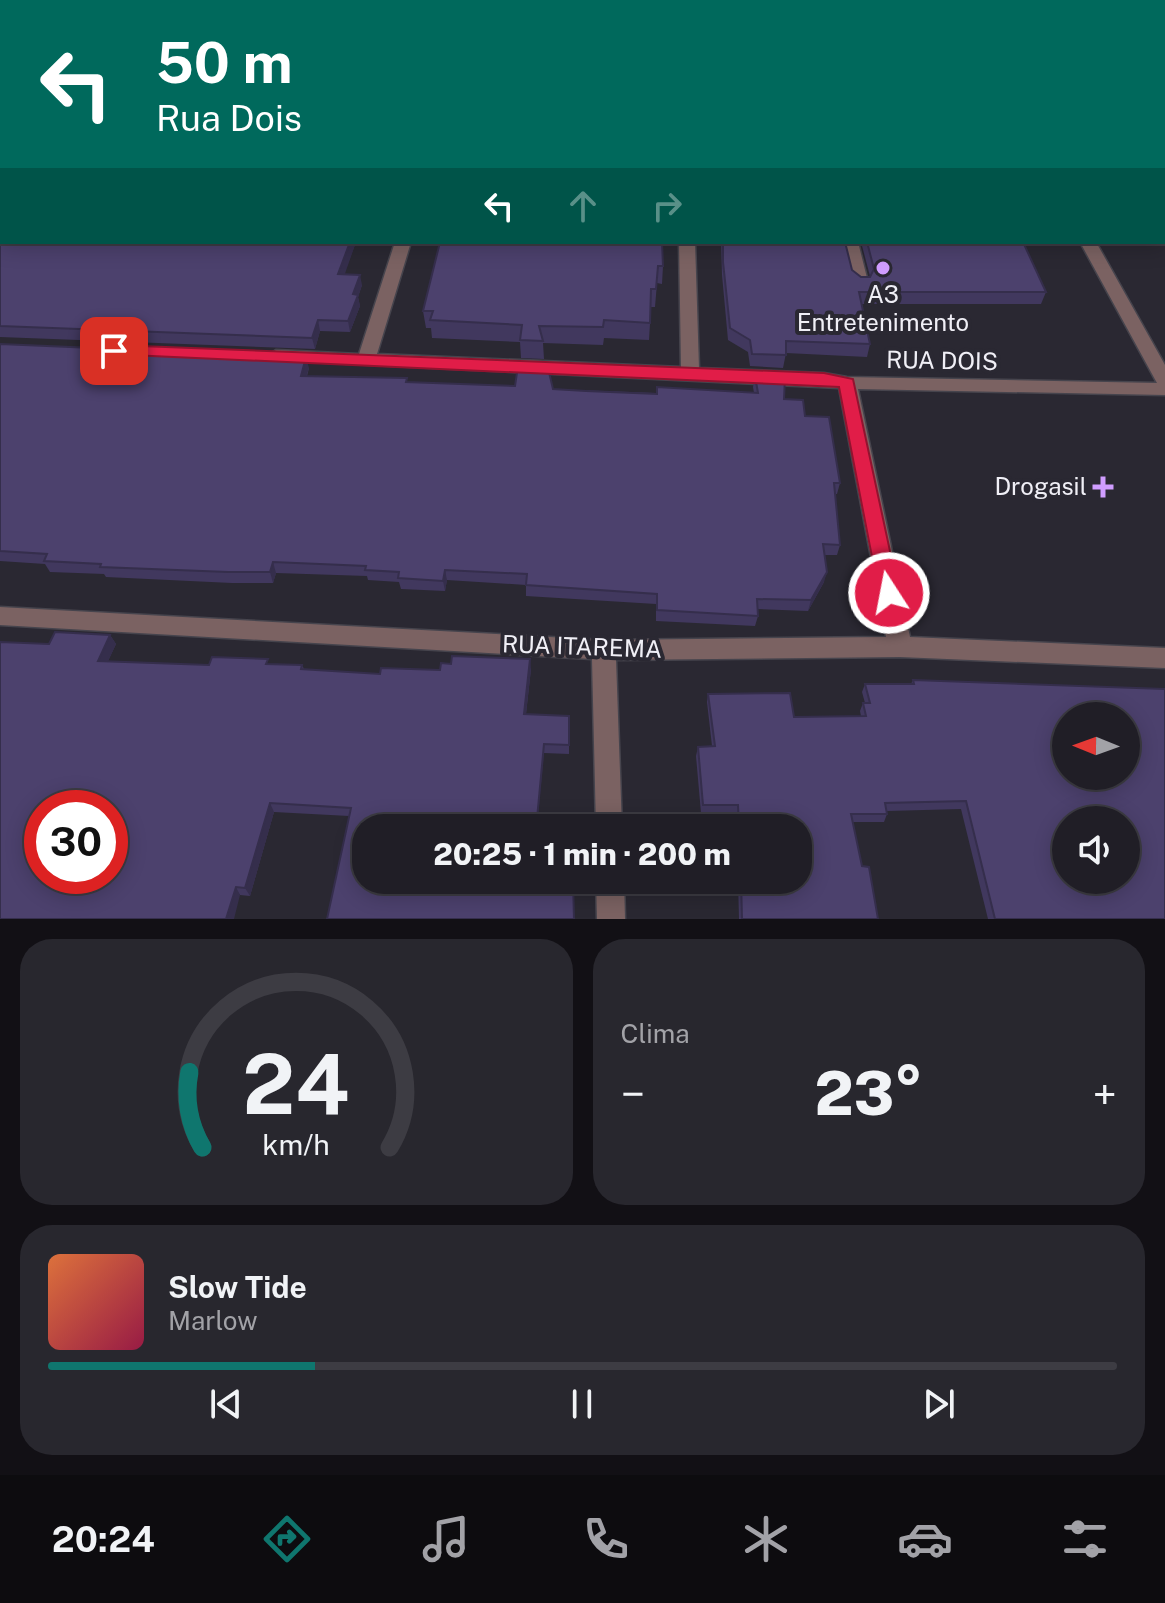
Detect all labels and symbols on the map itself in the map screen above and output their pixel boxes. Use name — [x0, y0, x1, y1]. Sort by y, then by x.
marker: A3 Entretenimento — [874, 259, 892, 277]
place label: A3 Entretenimento — [797, 280, 969, 336]
pin — [80, 317, 148, 385]
street label: RUA DOIS — [886, 345, 998, 375]
place label: Drogasil — [994, 472, 1087, 500]
marker: Drogasil — [1094, 478, 1112, 496]
position arrow — [847, 551, 931, 635]
street label: RUA ITAREMA — [502, 629, 663, 663]
north arrow — [1052, 702, 1140, 790]
speed limit sign: 30 — [24, 790, 128, 894]

